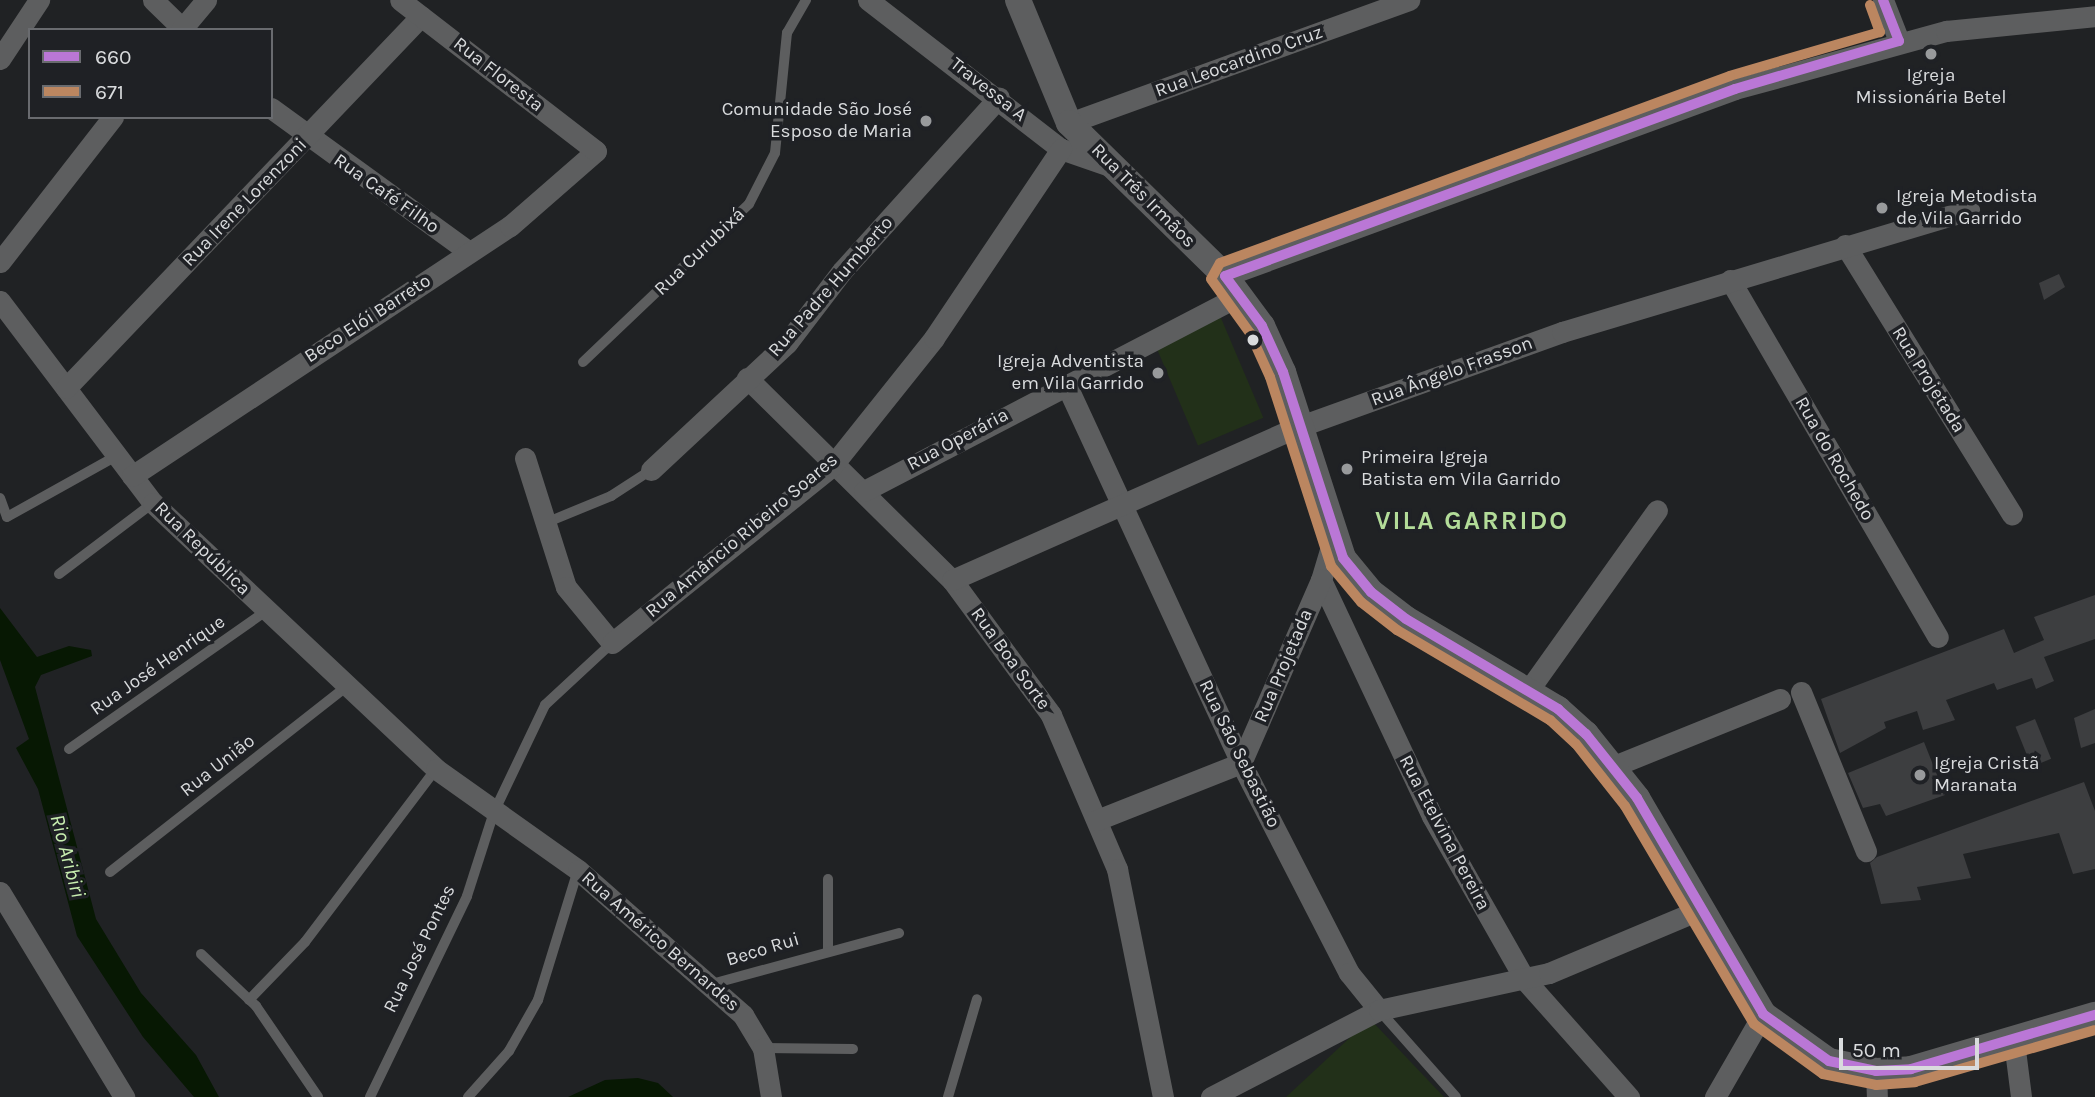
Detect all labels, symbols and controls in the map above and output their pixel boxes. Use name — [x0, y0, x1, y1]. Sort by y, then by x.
street label: Rua Leocardino Cruz — [1152, 21, 1326, 103]
legend — [28, 28, 273, 119]
street label: Rua Floresta — [448, 33, 548, 117]
text: 660 — [95, 45, 132, 69]
marker: Igreja Missionária Betel — [1923, 46, 1939, 62]
street label: Travessa A — [945, 53, 1031, 127]
place label: Igreja Missionária Betel — [1856, 65, 2006, 109]
text: 671 — [95, 80, 124, 104]
place label: Comunidade São José Esposo de Maria — [722, 99, 912, 143]
marker: Comunidade São José Esposo de Maria — [918, 113, 934, 129]
street label: Rua Irene Lorenzoni — [178, 134, 312, 272]
street label: Rua Três Irmãos — [1086, 139, 1200, 253]
street label: Rua Café Filho — [329, 149, 443, 239]
place label: Igreja Metodista de Vila Garrido — [1896, 186, 2037, 230]
marker: Igreja Metodista de Vila Garrido — [1874, 200, 1890, 216]
street label: Rua Curubixá — [650, 203, 750, 301]
street label: Rua Padre Humberto — [764, 212, 898, 362]
street label: Beco Elói Barreto — [301, 270, 435, 368]
street label: Rua Projetada — [1886, 323, 1970, 437]
street label: Rua Ângelo Frasson — [1368, 332, 1536, 412]
unlabelled marker — [1246, 333, 1260, 347]
place label: Igreja Adventista em Vila Garrido — [997, 351, 1144, 395]
marker: Igreja Adventista em Vila Garrido — [1150, 365, 1166, 381]
street label: Rua do Rochedo — [1789, 393, 1879, 525]
street label: Rua Operária — [903, 404, 1013, 476]
place label: Primeira Igreja Batista em Vila Garrido — [1361, 447, 1561, 491]
street label: Rua Amâncio Ribeiro Soares — [641, 449, 843, 623]
marker: Primeira Igreja Batista em Vila Garrido — [1339, 461, 1355, 477]
street label: Rua República — [149, 498, 255, 600]
district label: VILA GARRIDO — [1376, 505, 1568, 537]
street label: Rua Boa Sorte — [965, 603, 1055, 715]
street label: Rua Projetada — [1250, 606, 1318, 726]
street label: Rua José Henrique — [86, 611, 230, 721]
street label: Rua São Sebastião — [1193, 676, 1285, 832]
street label: Rua União — [176, 730, 260, 802]
street label: Rua Etelvina Pereira — [1393, 751, 1495, 915]
place label: Igreja Cristã Maranata — [1934, 753, 2039, 797]
marker: Igreja Cristã Maranata — [1912, 767, 1928, 783]
water label: Rio Aribiri — [45, 812, 91, 900]
street label: Rua Américo Bernardes — [576, 867, 744, 1017]
street label: Rua José Pontes — [379, 881, 461, 1017]
street label: Beco Rui — [724, 928, 802, 972]
scale bar — [1843, 1024, 1983, 1068]
text: 50 m — [1852, 1038, 1901, 1062]

